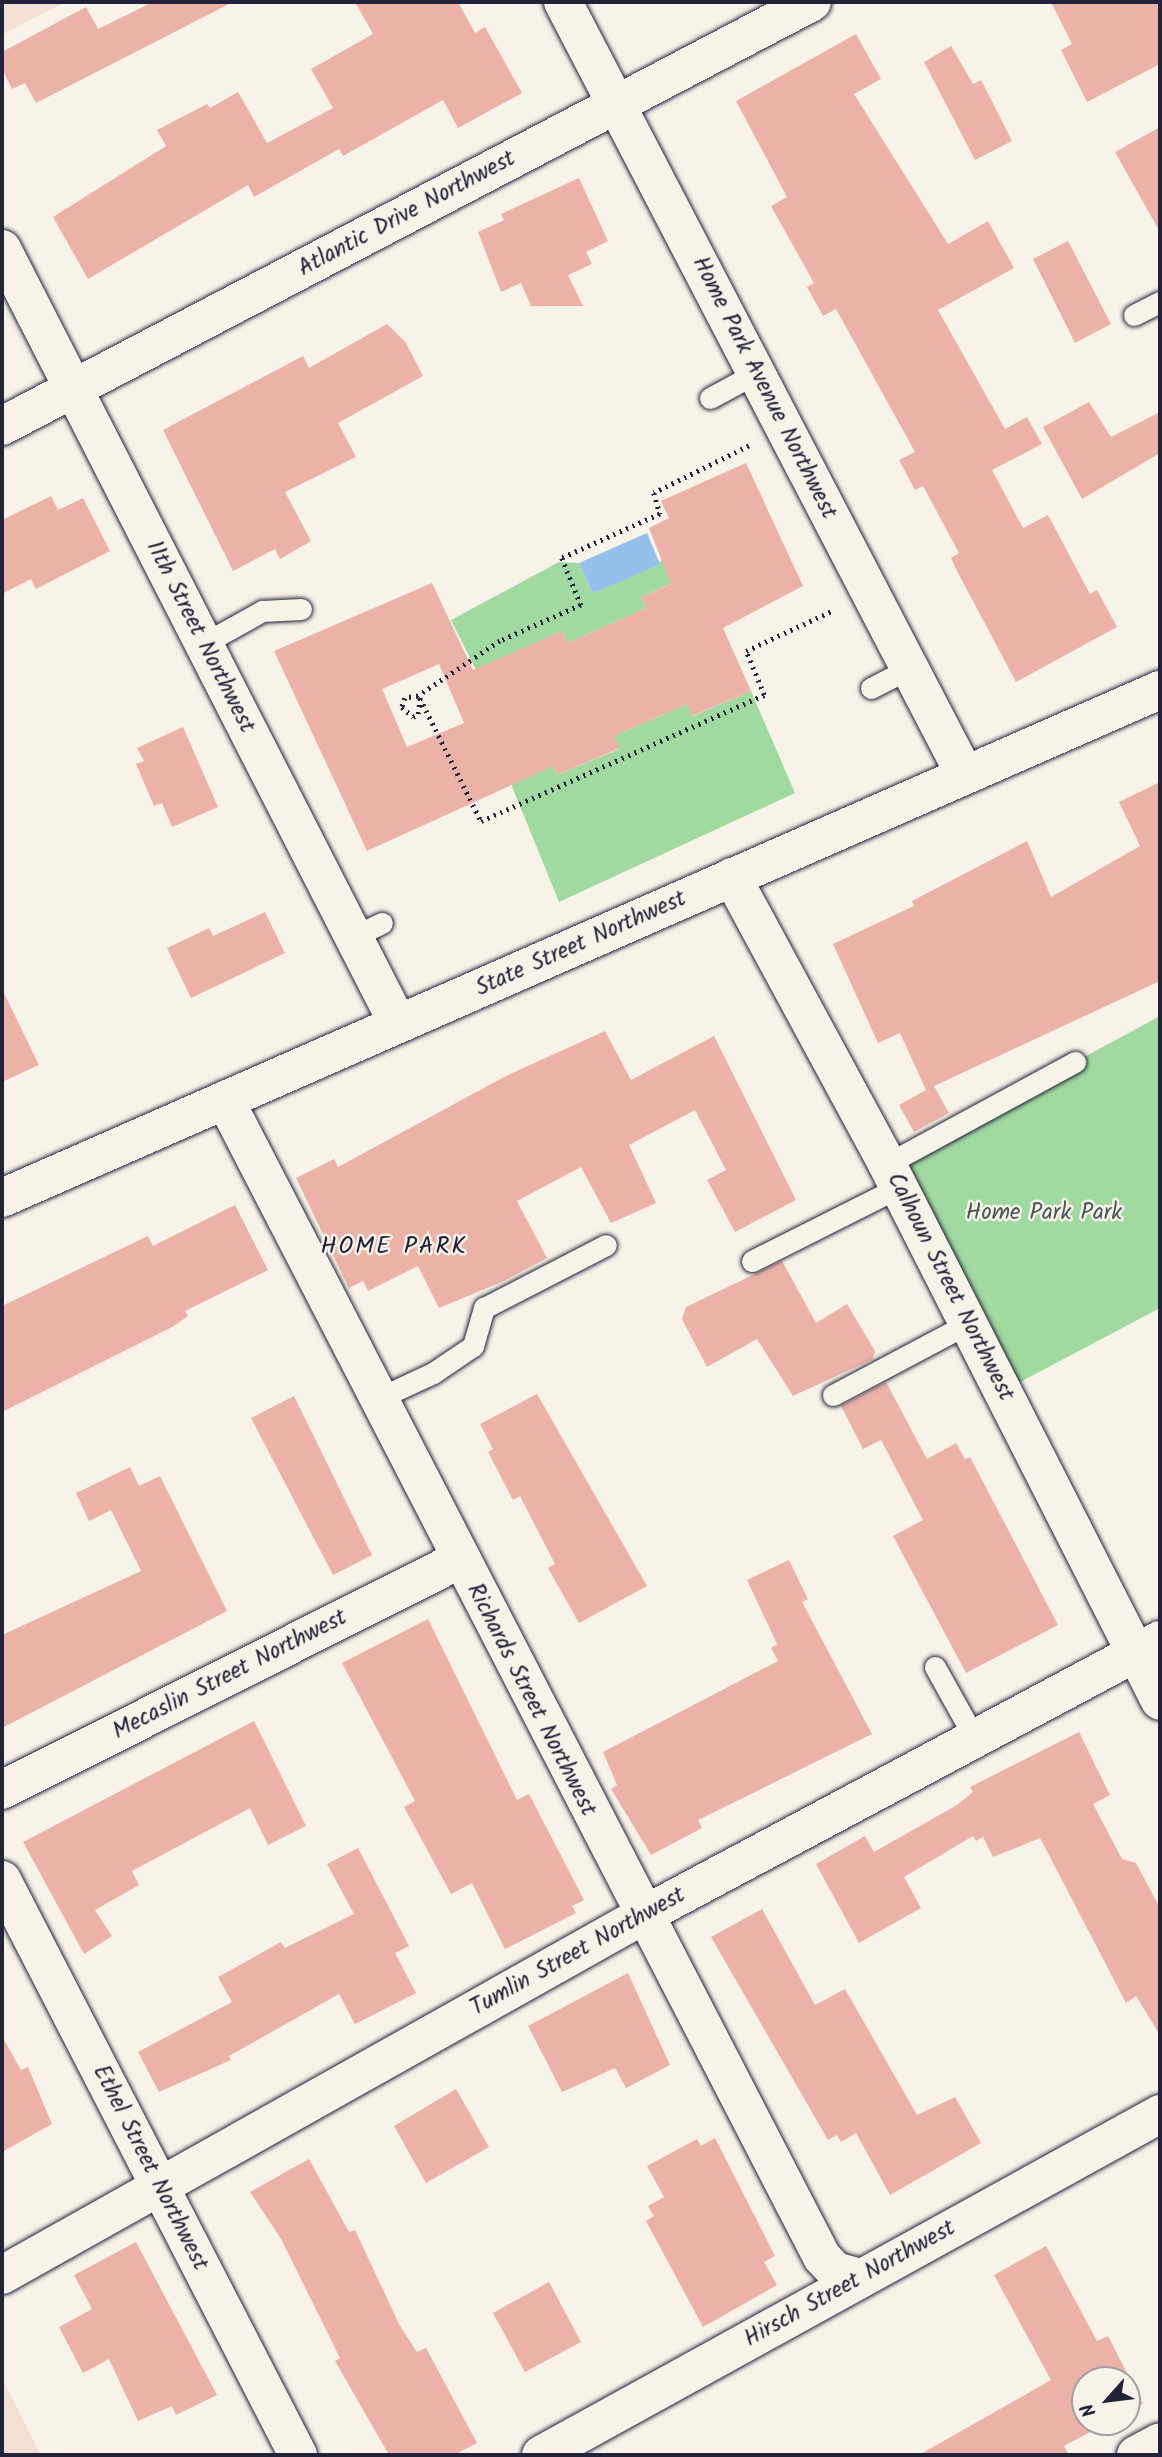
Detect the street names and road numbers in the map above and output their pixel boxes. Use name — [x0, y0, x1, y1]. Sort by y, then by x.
street label: Atlantic Drive Northwest — [294, 145, 520, 283]
street label: Home Park Avenue Northwest — [686, 252, 842, 524]
street label: 11th Street Northwest — [140, 536, 260, 738]
street label: State Street Northwest — [472, 885, 690, 1003]
street label: Calhoun Street Northwest — [880, 1168, 1020, 1406]
street label: Richards Street Northwest — [460, 1579, 602, 1821]
street label: Mecaslin Street Northwest — [108, 1604, 352, 1746]
street label: Tumlin Street Northwest — [466, 1881, 690, 2023]
street label: Ethel Street Northwest — [86, 2061, 214, 2275]
street label: Hirsch Street Northwest — [740, 2214, 960, 2354]

